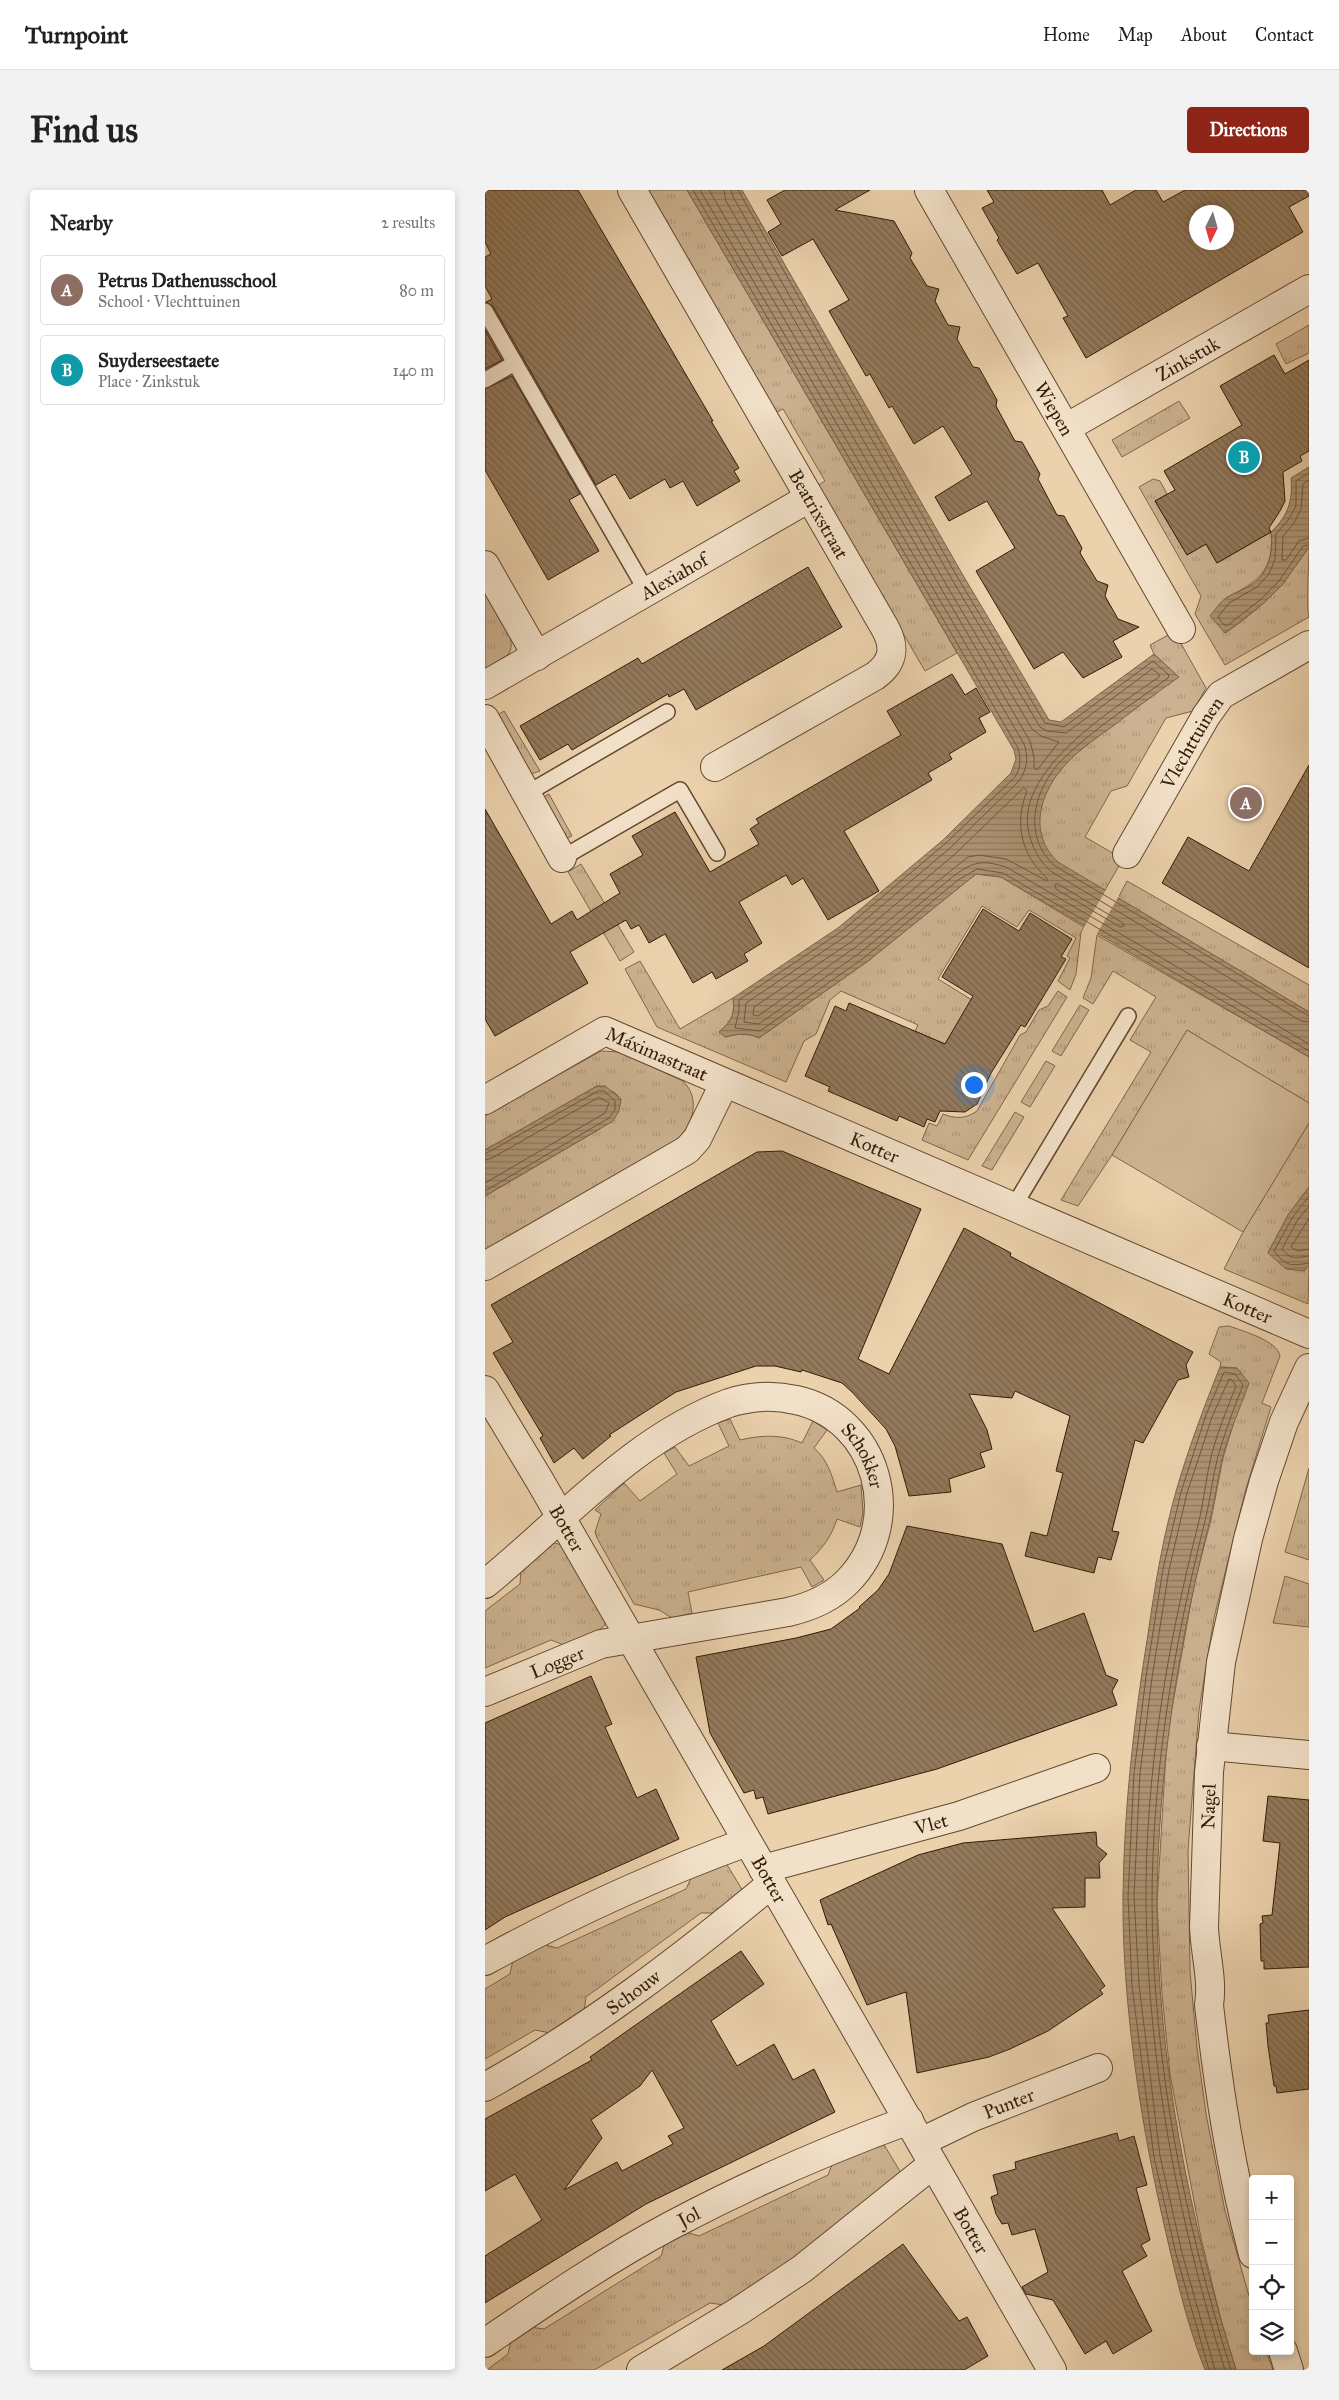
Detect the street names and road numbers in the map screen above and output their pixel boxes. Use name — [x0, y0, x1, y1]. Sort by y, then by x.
street label: Zinkstuk — [1152, 332, 1224, 386]
street label: Wiepen — [1029, 378, 1079, 440]
street label: Beatrixstraat — [784, 465, 854, 563]
street label: Alexiahof — [635, 547, 714, 605]
street label: Vlechttuinen — [1156, 692, 1228, 793]
street label: Máximastraat — [602, 1022, 712, 1086]
street label: Kotter — [846, 1127, 903, 1169]
street label: Kotter — [1219, 1287, 1276, 1329]
street label: Schokker — [836, 1418, 889, 1491]
street label: Botter — [544, 1501, 590, 1557]
street label: Logger — [527, 1641, 589, 1685]
street label: Nagel — [1196, 1782, 1221, 1830]
street label: Vlet — [911, 1808, 951, 1840]
street label: Botter — [746, 1852, 792, 1908]
street label: Schouw — [602, 1965, 666, 2020]
street label: Punter — [980, 2083, 1039, 2124]
street label: Jol — [672, 2201, 705, 2234]
street label: Botter — [948, 2203, 994, 2259]

